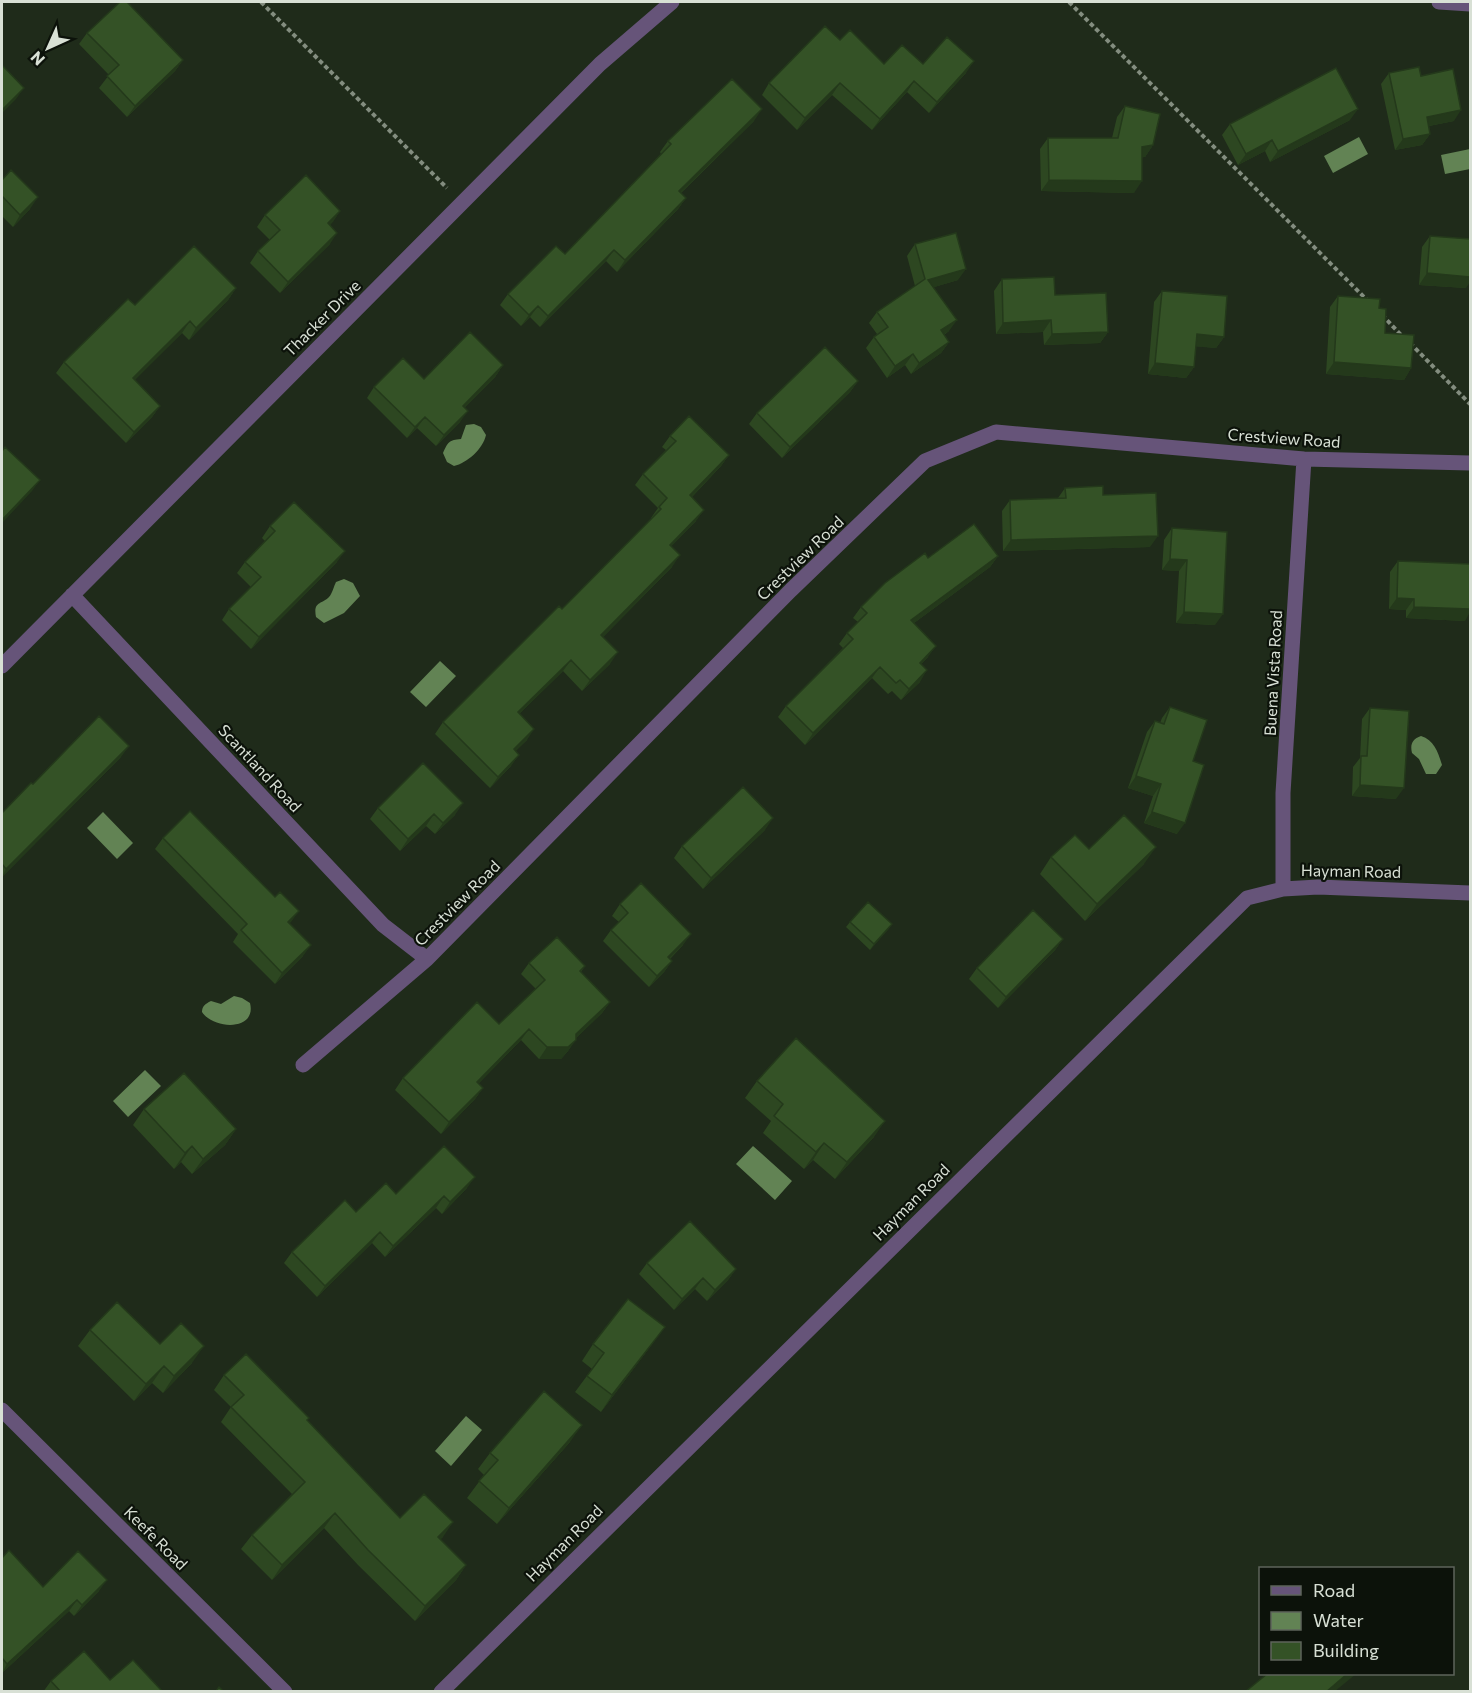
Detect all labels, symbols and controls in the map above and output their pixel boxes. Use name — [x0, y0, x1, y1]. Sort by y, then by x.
north arrow — [18, 18, 78, 78]
text: N — [26, 48, 48, 70]
street label: Thacker Drive — [279, 275, 364, 360]
street label: Crestview Road — [1227, 424, 1341, 451]
street label: Crestview Road — [752, 512, 847, 604]
street label: Buena Vista Road — [1260, 610, 1285, 736]
street label: Scantland Road — [215, 720, 306, 815]
street label: Crestview Road — [410, 856, 503, 949]
street label: Hayman Road — [1301, 860, 1401, 881]
street label: Hayman Road — [868, 1159, 953, 1244]
street label: Hayman Road — [521, 1500, 606, 1585]
street label: Keefe Road — [121, 1502, 192, 1573]
legend — [1259, 1567, 1454, 1675]
text: Road — [1313, 1579, 1355, 1601]
text: Water — [1313, 1609, 1364, 1631]
text: Building — [1313, 1639, 1379, 1661]

